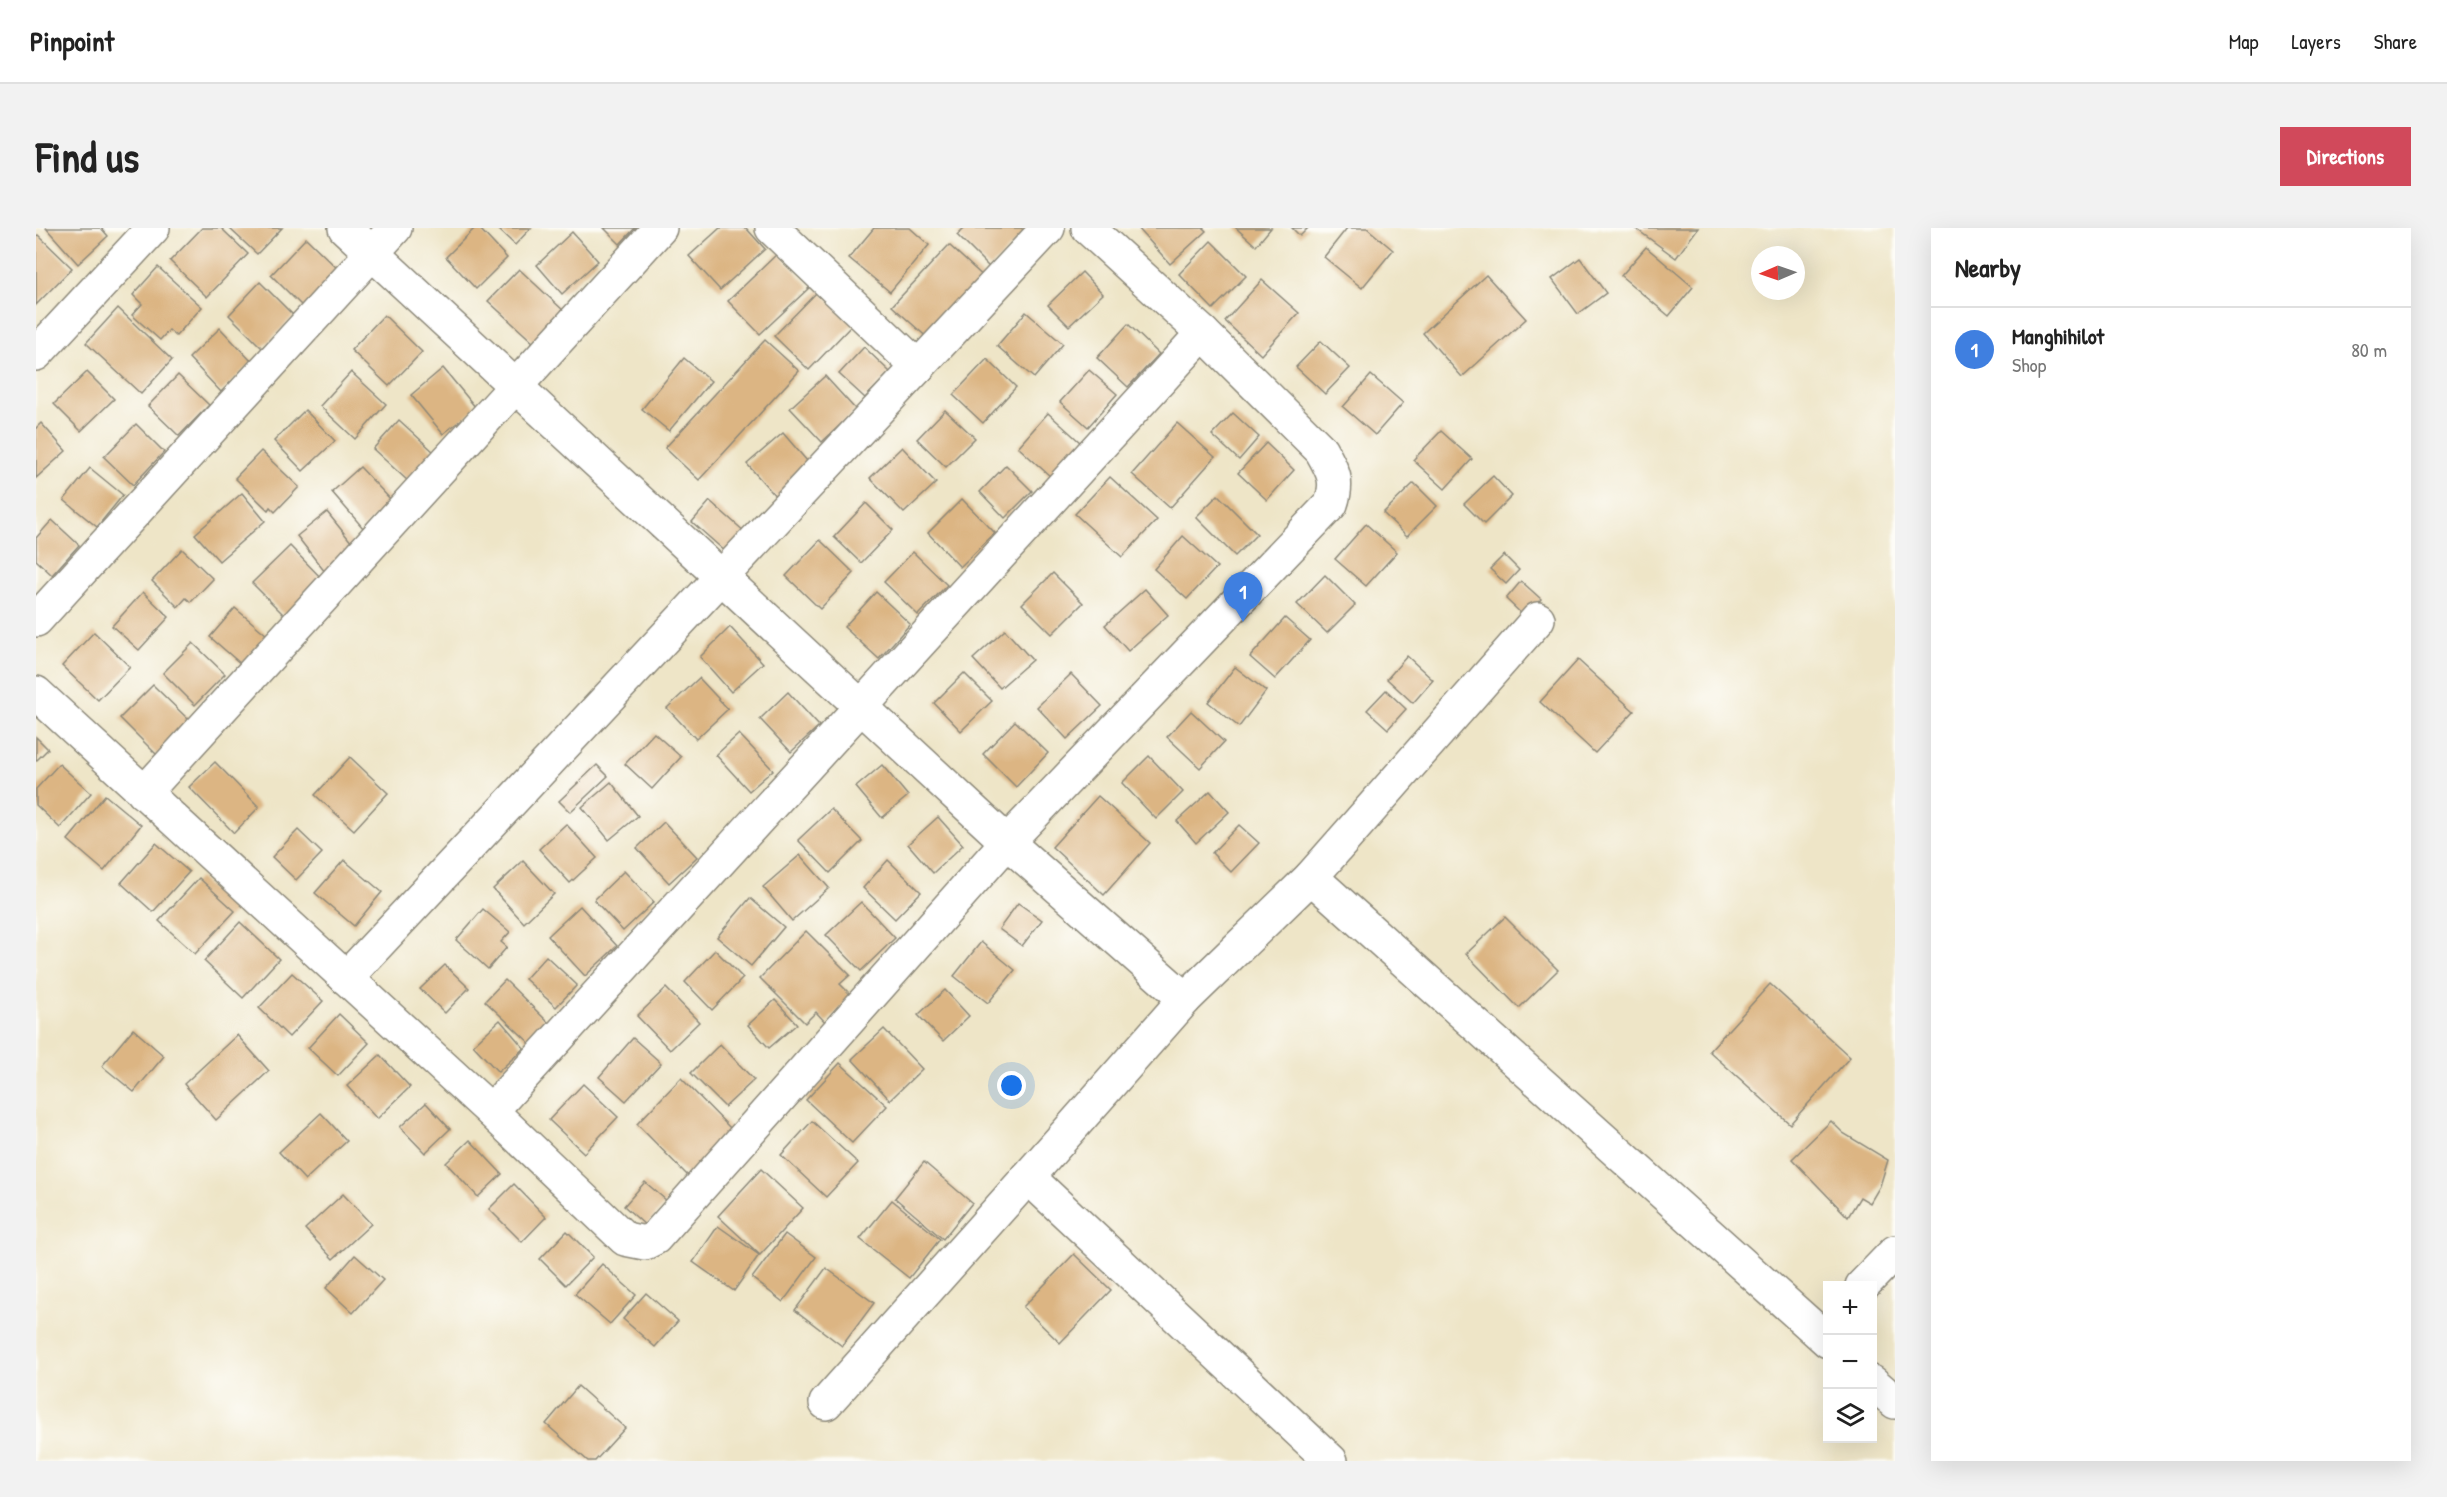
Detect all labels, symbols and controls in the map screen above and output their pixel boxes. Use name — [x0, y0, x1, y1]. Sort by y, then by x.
text: Pinpoint — [30, 22, 114, 60]
text: Map — [2229, 27, 2258, 56]
text: Layers — [2291, 27, 2341, 56]
text: Share — [2374, 27, 2417, 56]
button: Directions — [2280, 127, 2411, 186]
text: Find us — [36, 128, 139, 185]
north arrow — [1751, 246, 1805, 300]
text: Nearby — [1955, 250, 2021, 285]
text: Manghihilot — [2012, 321, 2104, 351]
text: 1 — [1971, 336, 1978, 363]
text: 80 m — [2351, 336, 2387, 363]
text: Shop — [2012, 351, 2046, 378]
pin: 1 — [1224, 572, 1262, 622]
your location — [997, 1071, 1026, 1100]
map controls — [1823, 1281, 1877, 1443]
button: + — [1823, 1281, 1877, 1335]
button: − — [1823, 1335, 1877, 1389]
button: layers — [1823, 1389, 1877, 1443]

